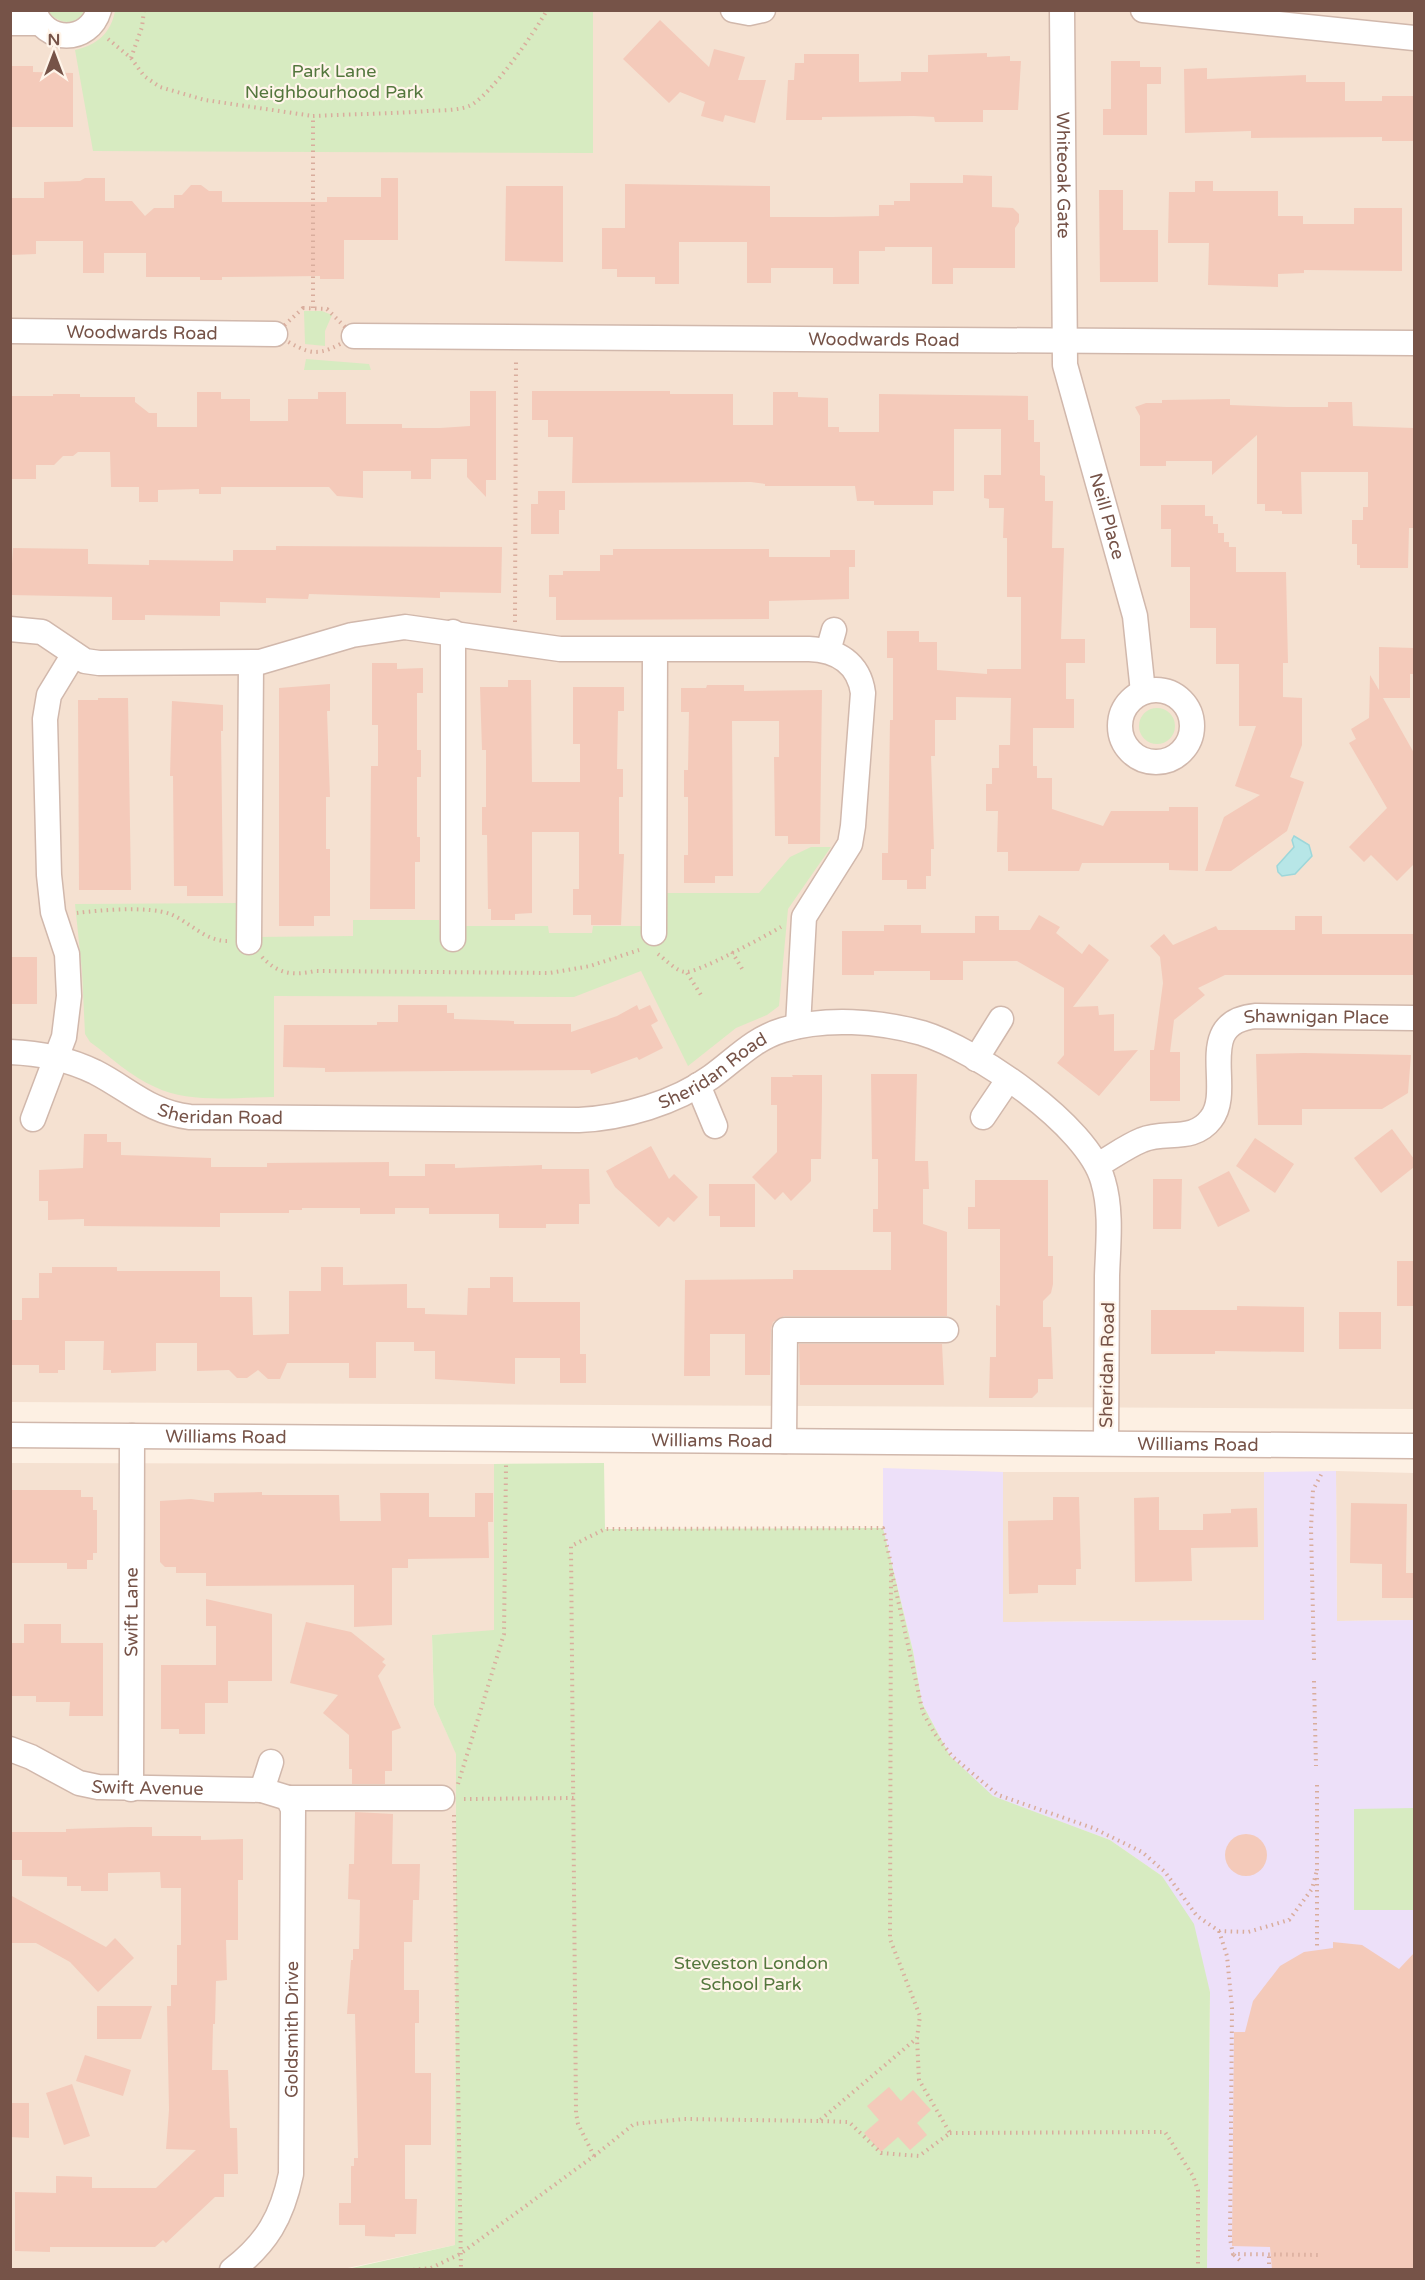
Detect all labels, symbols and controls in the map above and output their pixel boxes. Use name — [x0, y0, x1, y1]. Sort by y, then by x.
north arrow — [24, 24, 84, 84]
text: N — [48, 30, 60, 50]
park label: Park Lane Neighbourhood Park — [245, 60, 424, 103]
street label: Whiteoak Gate — [1052, 112, 1075, 238]
street label: Woodwards Road — [66, 321, 218, 344]
street label: Woodwards Road — [808, 328, 960, 351]
street label: Neill Place — [1085, 470, 1130, 562]
street label: Shawnigan Place — [1242, 1005, 1389, 1029]
street label: Sheridan Road — [655, 1028, 771, 1114]
street label: Sheridan Road — [154, 1098, 283, 1129]
street label: Sheridan Road — [1095, 1302, 1119, 1428]
street label: Williams Road — [165, 1425, 287, 1448]
street label: Williams Road — [651, 1429, 773, 1452]
street label: Williams Road — [1137, 1433, 1259, 1456]
street label: Swift Lane — [120, 1567, 143, 1657]
street label: Swift Avenue — [89, 1775, 204, 1800]
park label: Steveston London School Park — [674, 1952, 828, 1995]
street label: Goldsmith Drive — [280, 1961, 303, 2098]

